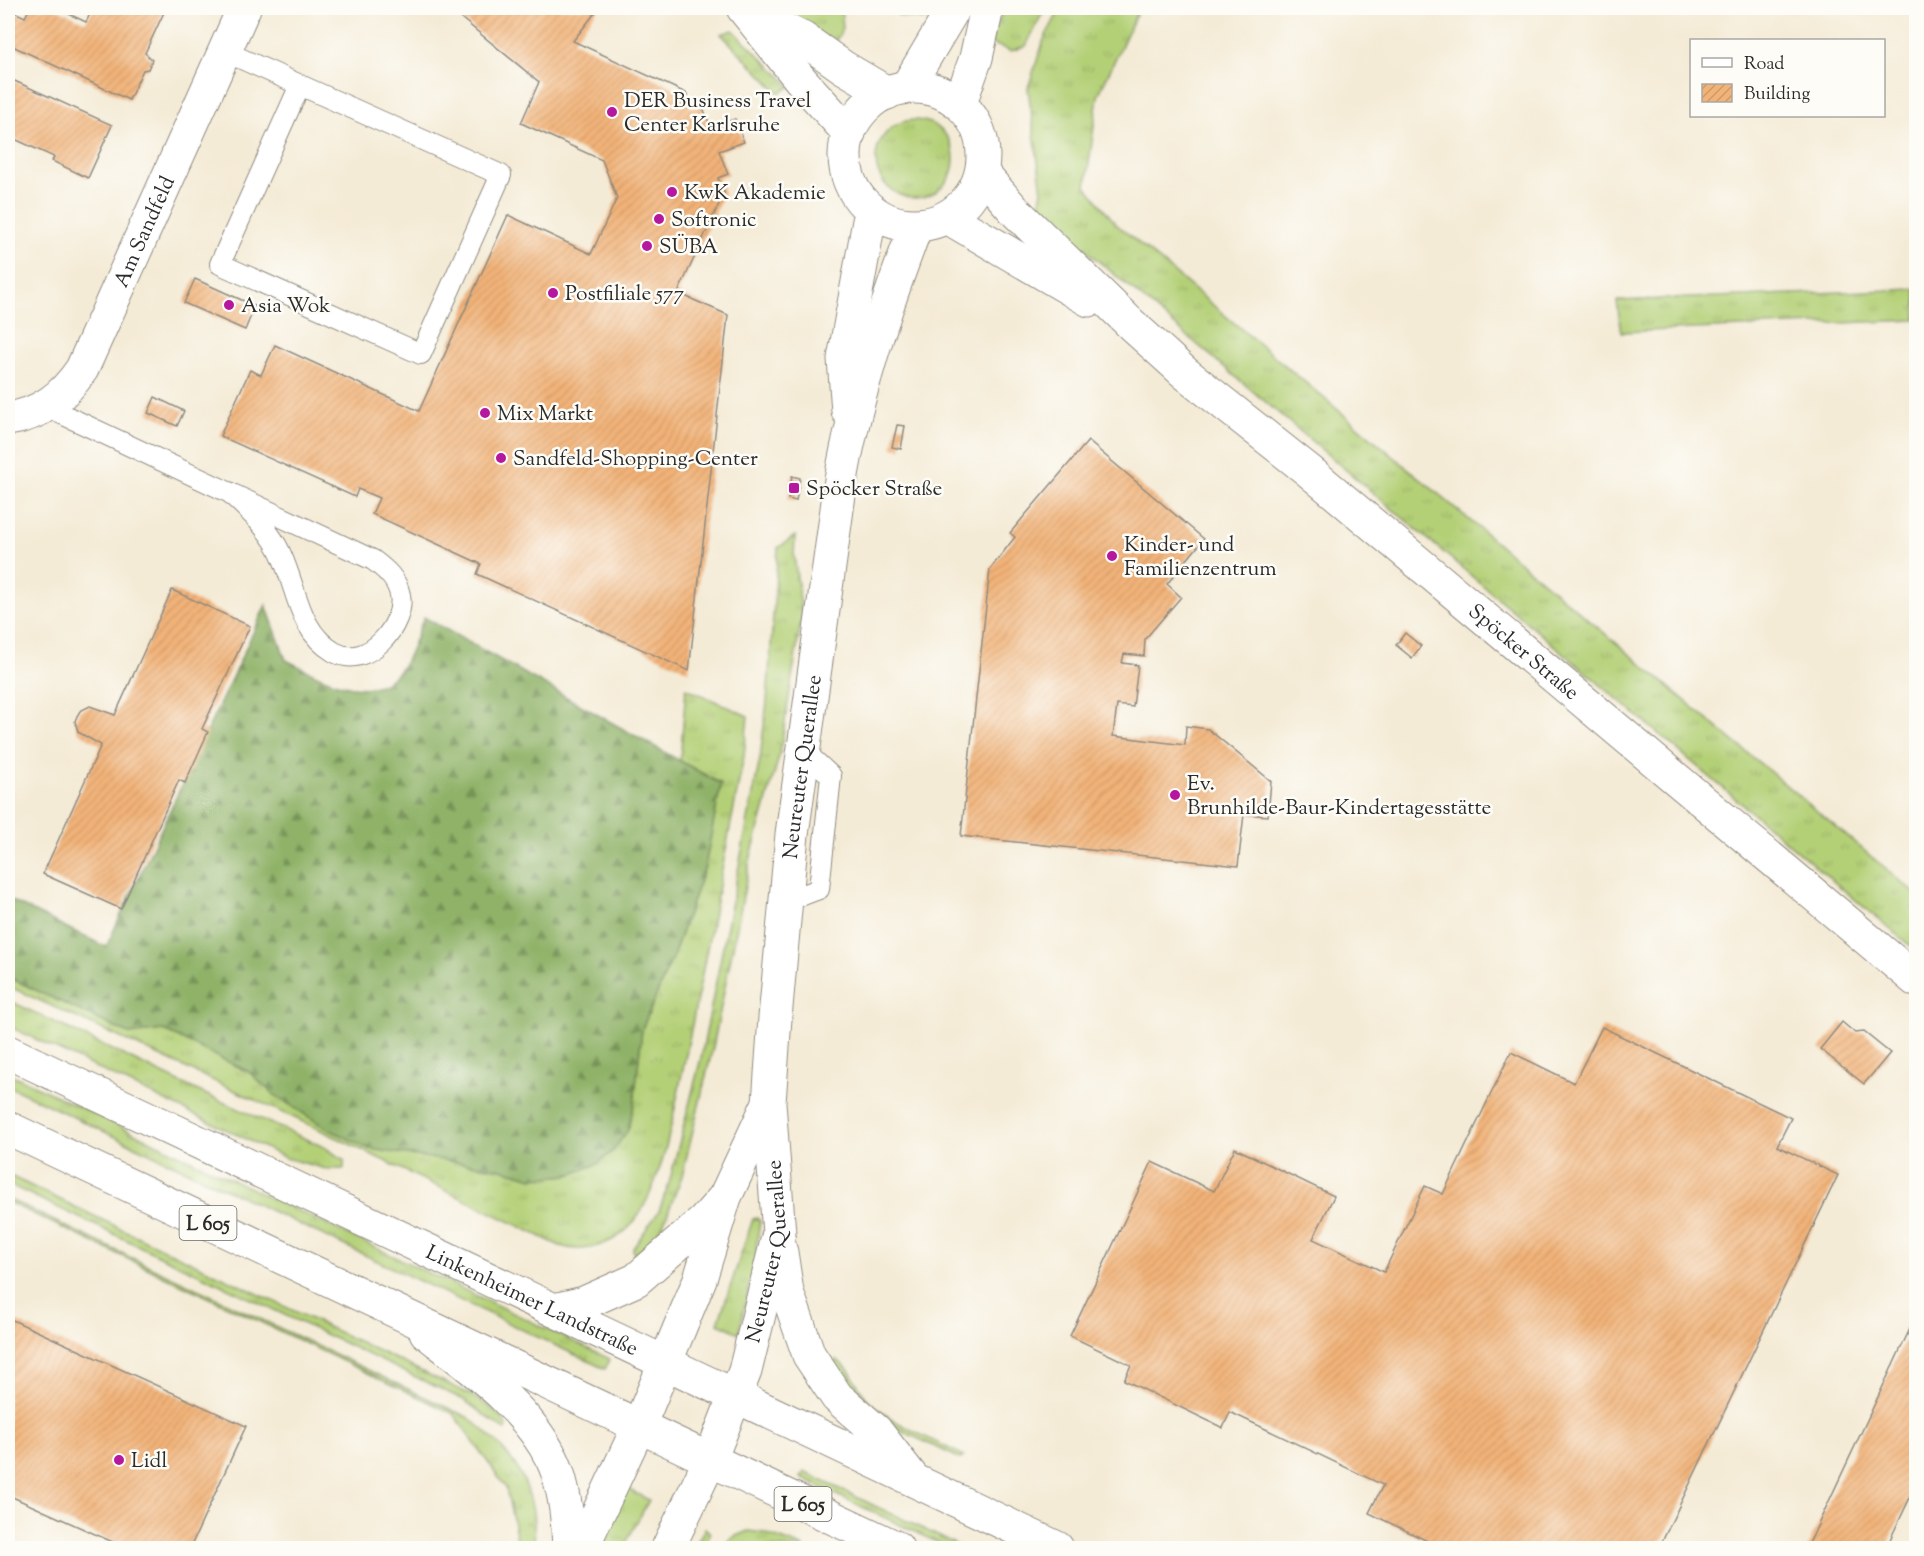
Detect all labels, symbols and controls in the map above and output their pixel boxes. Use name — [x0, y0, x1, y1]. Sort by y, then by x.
legend — [1690, 39, 1885, 117]
text: Road — [1744, 52, 1784, 78]
text: Building — [1744, 82, 1810, 108]
place label: DER Business Travel Center Karlsruhe — [624, 87, 812, 141]
marker: DER Business Travel Center Karlsruhe — [605, 105, 619, 119]
street label: Am Sandfeld — [107, 172, 184, 293]
place label: KwK Akademie — [684, 179, 826, 209]
marker: KwK Akademie — [665, 185, 679, 199]
place label: Softronic — [671, 206, 757, 236]
marker: Softronic — [652, 212, 666, 226]
place label: SÜBA — [659, 233, 718, 263]
marker: SÜBA — [640, 239, 654, 253]
place label: Postfiliale 577 — [565, 280, 684, 310]
marker: Postfiliale 577 — [546, 286, 560, 300]
place label: Asia Wok — [241, 292, 331, 322]
marker: Asia Wok — [222, 298, 236, 312]
place label: Mix Markt — [497, 400, 593, 430]
marker: Mix Markt — [478, 406, 492, 420]
place label: Sandfeld-Shopping-Center — [513, 445, 758, 475]
marker: Sandfeld-Shopping-Center — [494, 451, 508, 465]
place label: Spöcker Straße — [806, 475, 942, 505]
marker: Spöcker Straße — [787, 481, 801, 495]
place label: Kinder- und Familienzentrum — [1124, 531, 1277, 585]
marker: Kinder- und Familienzentrum — [1105, 549, 1119, 563]
street label: Spöcker Straße — [1461, 598, 1585, 708]
street label: Neureuter Querallee — [777, 673, 831, 860]
place label: Ev. Brunhilde-Baur-Kindertagesstätte — [1187, 770, 1491, 824]
marker: Ev. Brunhilde-Baur-Kindertagesstätte — [1168, 788, 1182, 802]
street label: Neureuter Querallee — [739, 1159, 797, 1346]
road number: L 605 — [180, 1206, 236, 1240]
street label: Linkenheimer Landstraße — [420, 1239, 643, 1365]
place label: Lidl — [131, 1447, 167, 1477]
marker: Lidl — [112, 1453, 126, 1467]
road number: L 605 — [774, 1487, 832, 1521]

